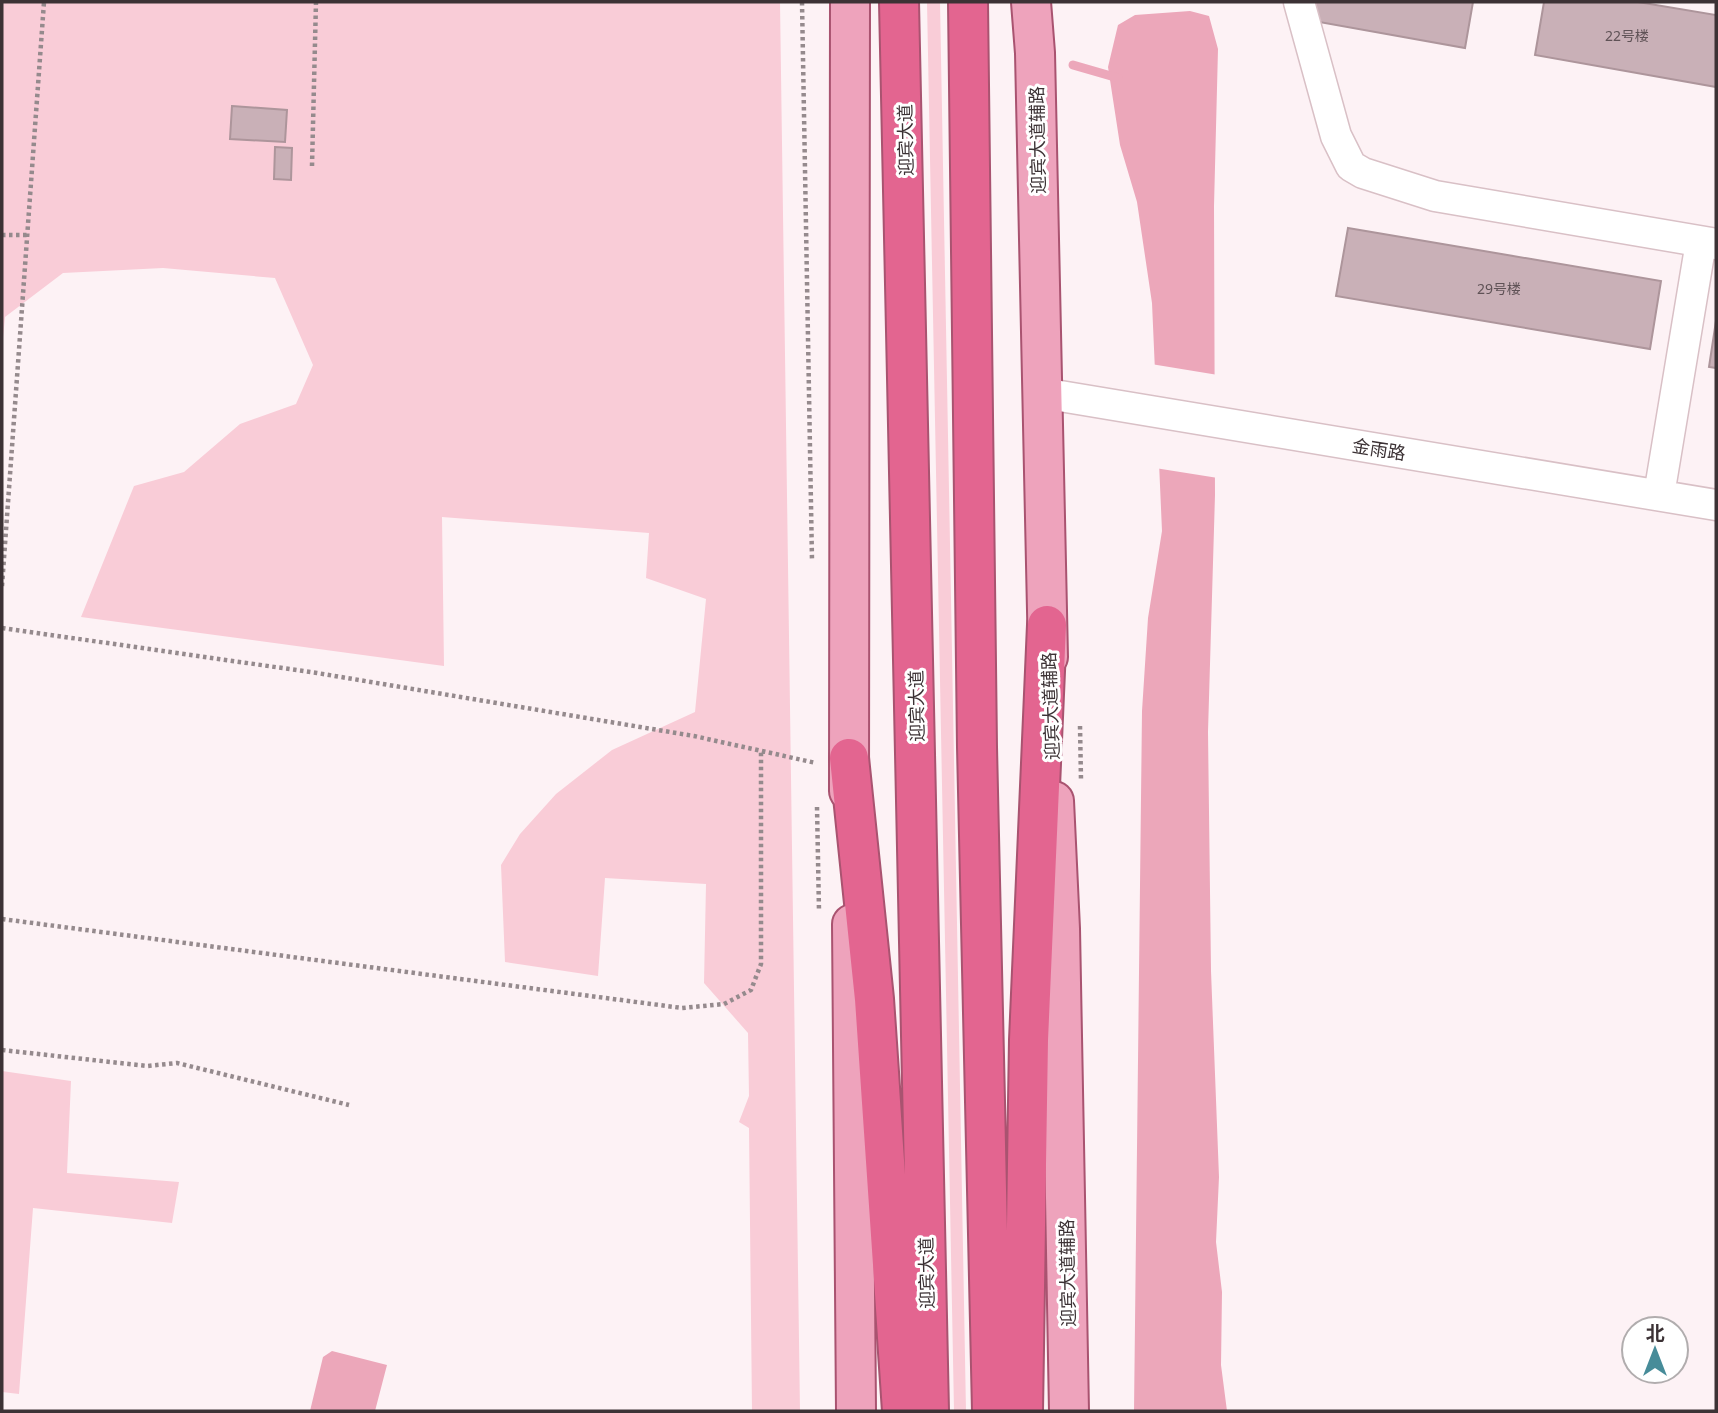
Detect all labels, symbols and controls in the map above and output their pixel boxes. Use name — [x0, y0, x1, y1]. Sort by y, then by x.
house number: 22号楼 — [1605, 26, 1649, 45]
street label: 迎宾大道辅路 — [1024, 86, 1050, 194]
street label: 迎宾大道 — [892, 104, 918, 176]
house number: 29号楼 — [1477, 279, 1521, 298]
street label: 金雨路 — [1350, 433, 1408, 465]
street label: 迎宾大道辅路 — [1036, 652, 1064, 760]
street label: 迎宾大道 — [903, 670, 929, 742]
street label: 迎宾大道辅路 — [1054, 1219, 1080, 1327]
street label: 迎宾大道 — [913, 1237, 939, 1309]
north arrow — [1620, 1315, 1690, 1385]
text: 北 — [1645, 1320, 1665, 1346]

